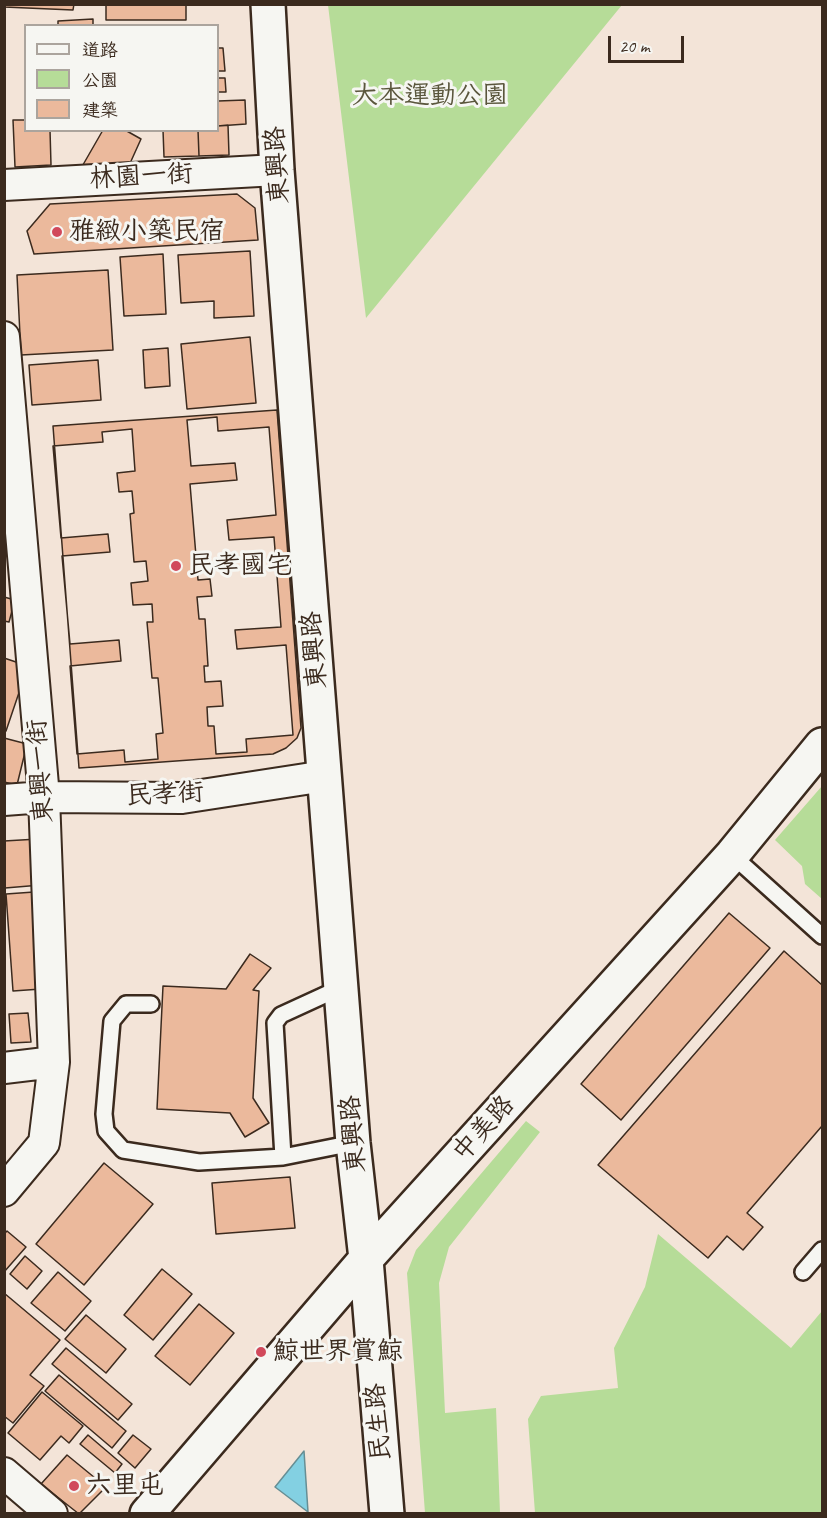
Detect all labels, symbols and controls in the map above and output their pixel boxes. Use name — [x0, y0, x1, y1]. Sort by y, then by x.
legend — [24, 24, 219, 132]
scale bar — [611, 24, 688, 62]
text: 20 m — [619, 35, 650, 57]
text: 道路 — [82, 39, 118, 61]
text: 公園 — [82, 69, 118, 91]
park label: 大本運動公園 — [352, 80, 508, 112]
text: 建築 — [82, 99, 118, 121]
street label: 東興路 — [260, 125, 296, 205]
street label: 林園一街 — [88, 159, 194, 195]
place label: 雅緻小築民宿 — [69, 216, 225, 248]
marker: 雅緻小築民宿 — [50, 225, 64, 239]
place label: 民孝國宅 — [188, 550, 292, 582]
marker: 民孝國宅 — [169, 559, 183, 573]
street label: 東興路 — [296, 610, 334, 690]
street label: 東興一街 — [22, 718, 60, 824]
street label: 民孝街 — [125, 777, 205, 813]
street label: 中美路 — [446, 1090, 522, 1168]
street label: 東興路 — [335, 1094, 373, 1174]
place label: 鯨世界賞鯨 — [273, 1336, 403, 1368]
marker: 鯨世界賞鯨 — [254, 1345, 268, 1359]
street label: 民生路 — [360, 1382, 398, 1462]
place label: 六里屯 — [86, 1470, 164, 1502]
marker: 六里屯 — [67, 1479, 81, 1493]

